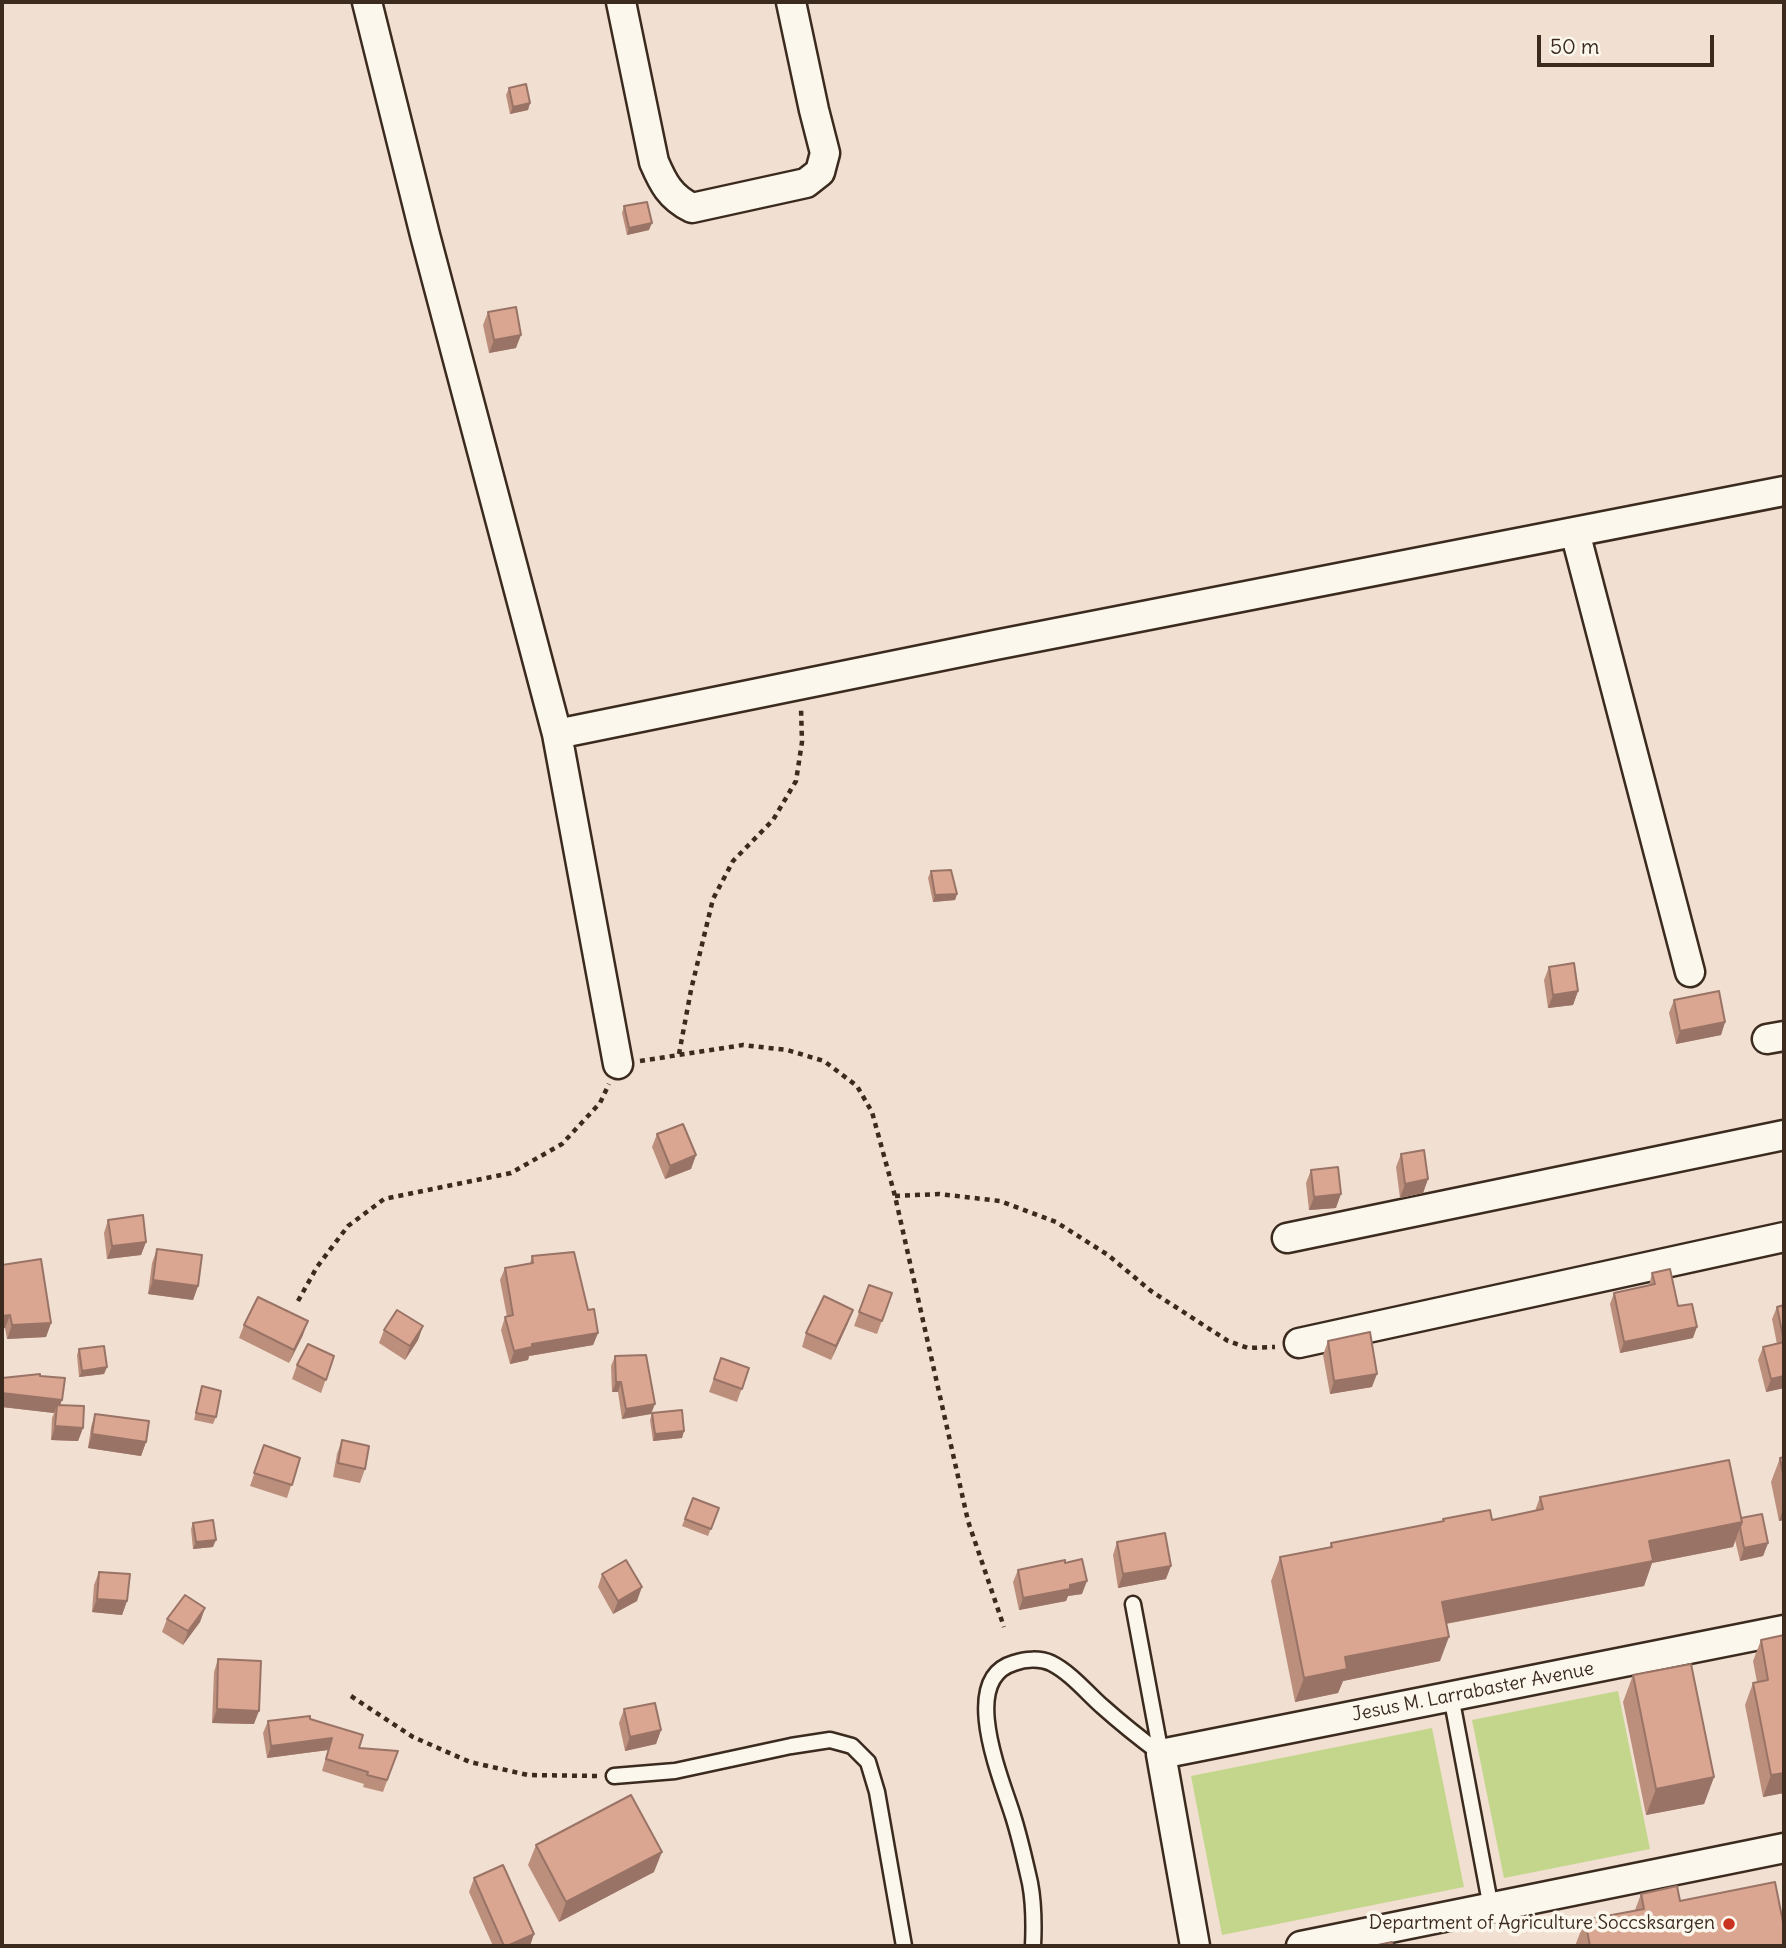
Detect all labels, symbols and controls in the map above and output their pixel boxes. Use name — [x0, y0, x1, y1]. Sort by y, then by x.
scale bar — [1541, 21, 1718, 65]
text: 50 m — [1550, 33, 1599, 60]
street label: Jesus M. Larrabaster Avenue — [1350, 1657, 1596, 1727]
place label: Department of Agriculture Soccsksargen — [1369, 1913, 1715, 1935]
marker: Department of Agriculture Soccsksargen — [1721, 1916, 1737, 1932]

